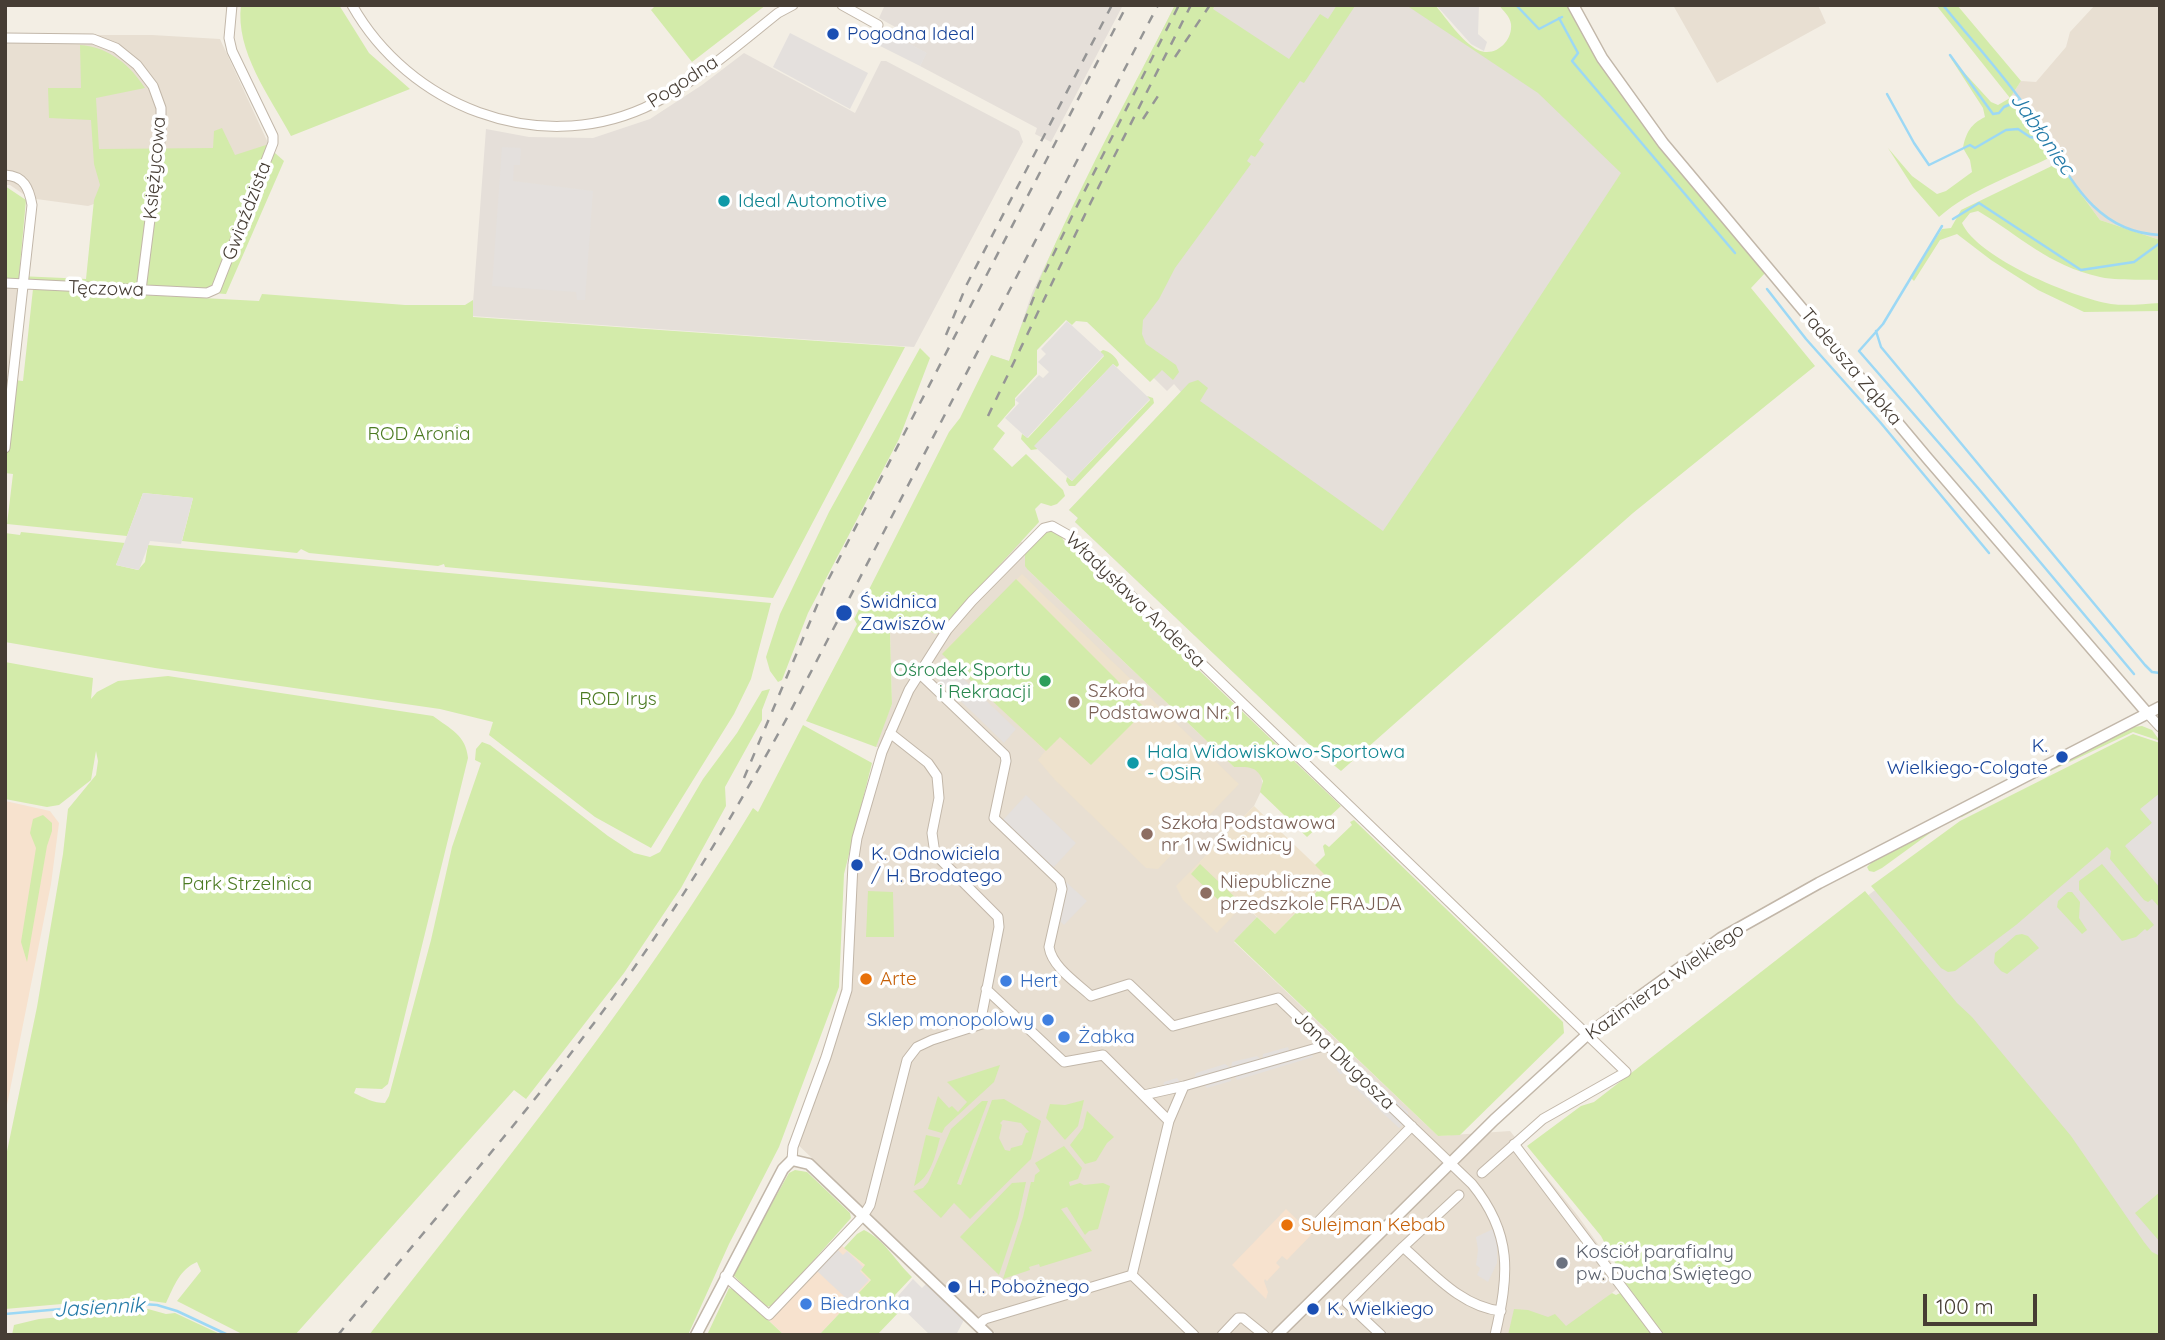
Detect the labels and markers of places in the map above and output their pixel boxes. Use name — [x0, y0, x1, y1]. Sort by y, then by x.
place label: Pogodna Ideal — [847, 23, 975, 45]
marker: Pogodna Ideal — [825, 26, 841, 42]
place label: Ideal Automotive — [738, 190, 887, 212]
marker: Ideal Automotive — [716, 193, 732, 209]
place label: Świdnica Zawiszów — [860, 591, 946, 635]
marker: Świdnica Zawiszów — [834, 603, 854, 623]
place label: Ośrodek Sportu i Rekraacji — [893, 659, 1031, 703]
marker: Ośrodek Sportu i Rekraacji — [1037, 673, 1053, 689]
place label: Szkoła Podstawowa Nr. 1 — [1088, 680, 1241, 724]
marker: Szkoła Podstawowa Nr. 1 — [1066, 694, 1082, 710]
place label: K. Wielkiego-Colgate — [1887, 735, 2048, 779]
place label: Hala Widowiskowo-Sportowa - OSiR — [1147, 741, 1405, 785]
marker: K. Wielkiego-Colgate — [2054, 749, 2070, 765]
marker: Hala Widowiskowo-Sportowa - OSiR — [1125, 755, 1141, 771]
place label: Szkoła Podstawowa nr 1 w Świdnicy — [1161, 812, 1336, 856]
marker: Szkoła Podstawowa nr 1 w Świdnicy — [1139, 826, 1155, 842]
place label: K. Odnowiciela / H. Brodatego — [871, 843, 1002, 887]
marker: K. Odnowiciela / H. Brodatego — [849, 857, 865, 873]
place label: Niepubliczne przedszkole FRAJDA — [1220, 871, 1402, 915]
marker: Niepubliczne przedszkole FRAJDA — [1198, 885, 1214, 901]
place label: Arte — [880, 968, 917, 990]
place label: Hert — [1020, 970, 1058, 992]
marker: Arte — [858, 971, 874, 987]
marker: Hert — [998, 973, 1014, 989]
place label: Sklep monopolowy — [867, 1009, 1034, 1031]
marker: Sklep monopolowy — [1040, 1012, 1056, 1028]
place label: Żabka — [1078, 1026, 1135, 1048]
marker: Żabka — [1056, 1029, 1072, 1045]
place label: Sulejman Kebab — [1301, 1214, 1445, 1236]
marker: Sulejman Kebab — [1279, 1217, 1295, 1233]
place label: Kościół parafialny pw. Ducha Świętego — [1576, 1241, 1752, 1285]
marker: Kościół parafialny pw. Ducha Świętego — [1554, 1255, 1570, 1271]
place label: H. Pobożnego — [968, 1276, 1090, 1298]
marker: H. Pobożnego — [946, 1279, 962, 1295]
place label: Biedronka — [820, 1293, 910, 1315]
marker: Biedronka — [798, 1296, 814, 1312]
place label: K. Wielkiego — [1327, 1298, 1434, 1320]
marker: K. Wielkiego — [1305, 1301, 1321, 1317]

